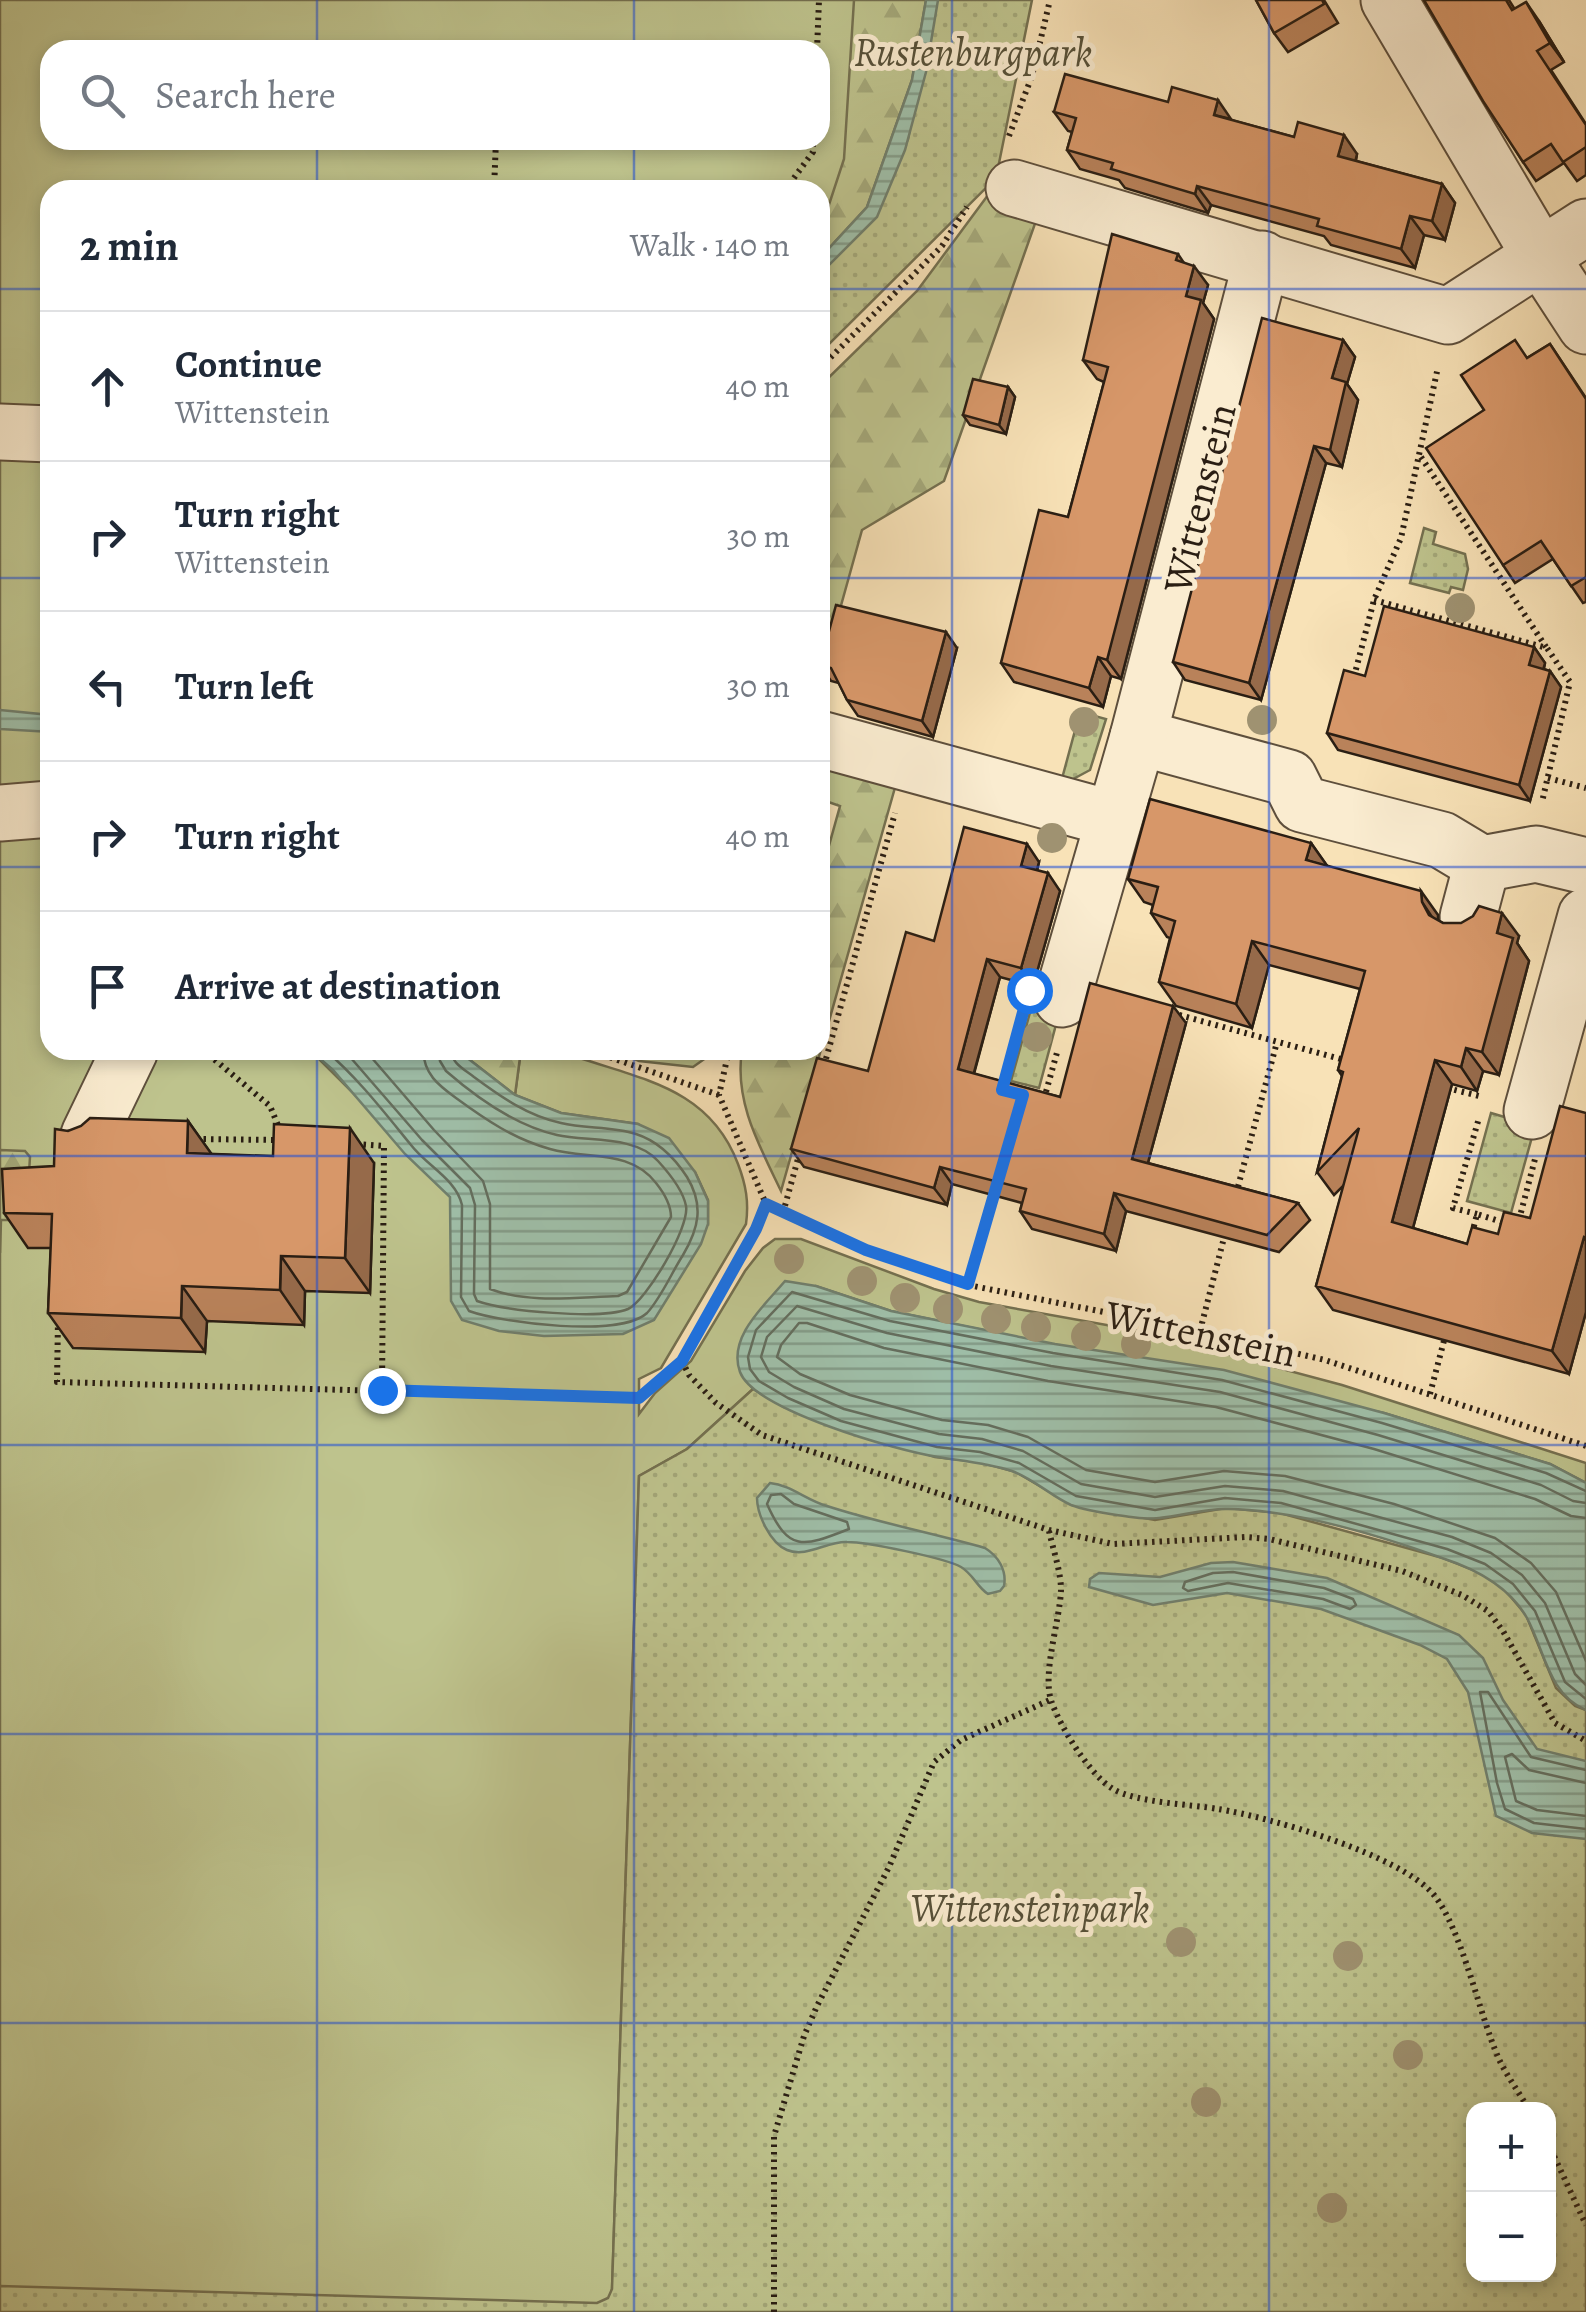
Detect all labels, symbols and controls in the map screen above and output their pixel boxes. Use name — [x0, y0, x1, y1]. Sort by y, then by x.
park label: Rustenburgpark — [854, 25, 1092, 80]
search box — [40, 40, 830, 150]
icon: search — [75, 68, 130, 123]
text: Search here — [155, 69, 336, 121]
text: 2 min — [80, 217, 179, 274]
text: Walk · 140 m — [630, 223, 790, 267]
text: Continue — [175, 338, 322, 390]
icon: ahead — [80, 359, 135, 414]
text: 40 m — [725, 364, 790, 408]
text: Wittenstein — [175, 390, 330, 434]
street label: Wittenstein — [1149, 398, 1250, 600]
text: Turn right — [175, 488, 340, 540]
icon: right — [80, 509, 135, 564]
text: 30 m — [727, 514, 790, 558]
text: Wittenstein — [175, 540, 330, 584]
icon: left — [80, 659, 135, 714]
text: Turn left — [175, 660, 314, 712]
text: 30 m — [727, 664, 790, 708]
icon: right — [80, 809, 135, 864]
text: Turn right — [175, 810, 340, 862]
text: 40 m — [725, 814, 790, 858]
icon: arrive — [80, 959, 135, 1014]
text: Arrive at destination — [175, 960, 501, 1012]
route start — [1007, 968, 1053, 1014]
street label: Wittenstein — [1100, 1286, 1301, 1381]
route end — [360, 1368, 406, 1414]
park label: Wittensteinpark — [910, 1881, 1150, 1936]
map controls — [1466, 2102, 1556, 2282]
button: + — [1466, 2102, 1556, 2192]
button: − — [1466, 2192, 1556, 2282]

